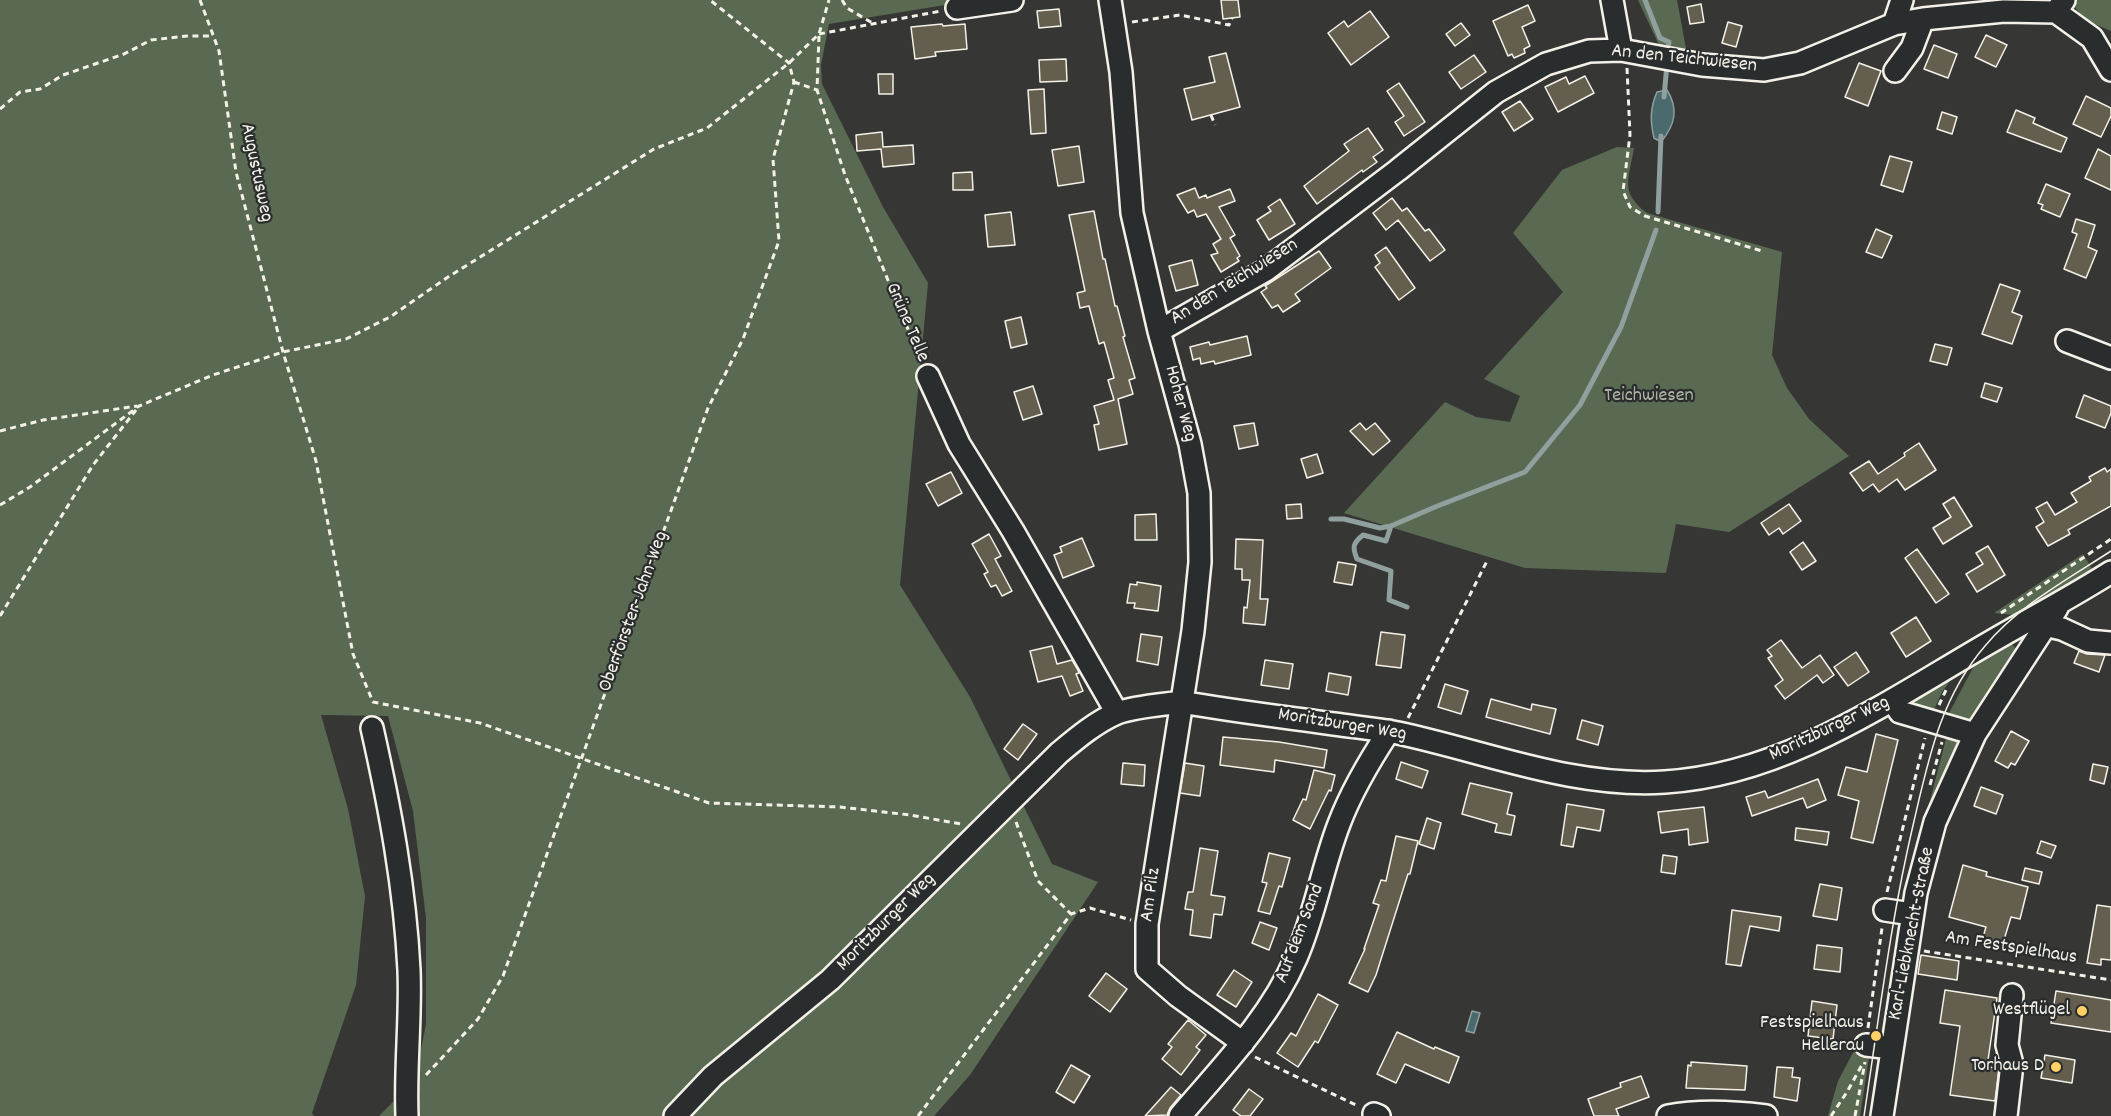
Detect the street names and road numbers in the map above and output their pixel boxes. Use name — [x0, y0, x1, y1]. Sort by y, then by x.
street label: An den Teichwiesen — [1610, 40, 1758, 80]
street label: Augustusweg — [233, 121, 277, 225]
street label: An den Teichwiesen — [1167, 234, 1303, 332]
street label: Grüne Telle — [879, 280, 933, 366]
street label: Hoher Weg — [1157, 363, 1201, 445]
street label: Oberförster-Jahn-Weg — [595, 528, 675, 696]
street label: Moritzburger Weg — [1766, 692, 1894, 768]
street label: Moritzburger Weg — [1276, 704, 1408, 748]
street label: Karl-Liebknecht-Straße — [1884, 845, 1942, 1023]
street label: Am Pilz — [1136, 866, 1168, 924]
street label: Moritzburger Weg — [833, 869, 941, 977]
street label: Auf dem Sand — [1271, 881, 1331, 987]
street label: Am Festspielhaus — [1943, 927, 2079, 971]

